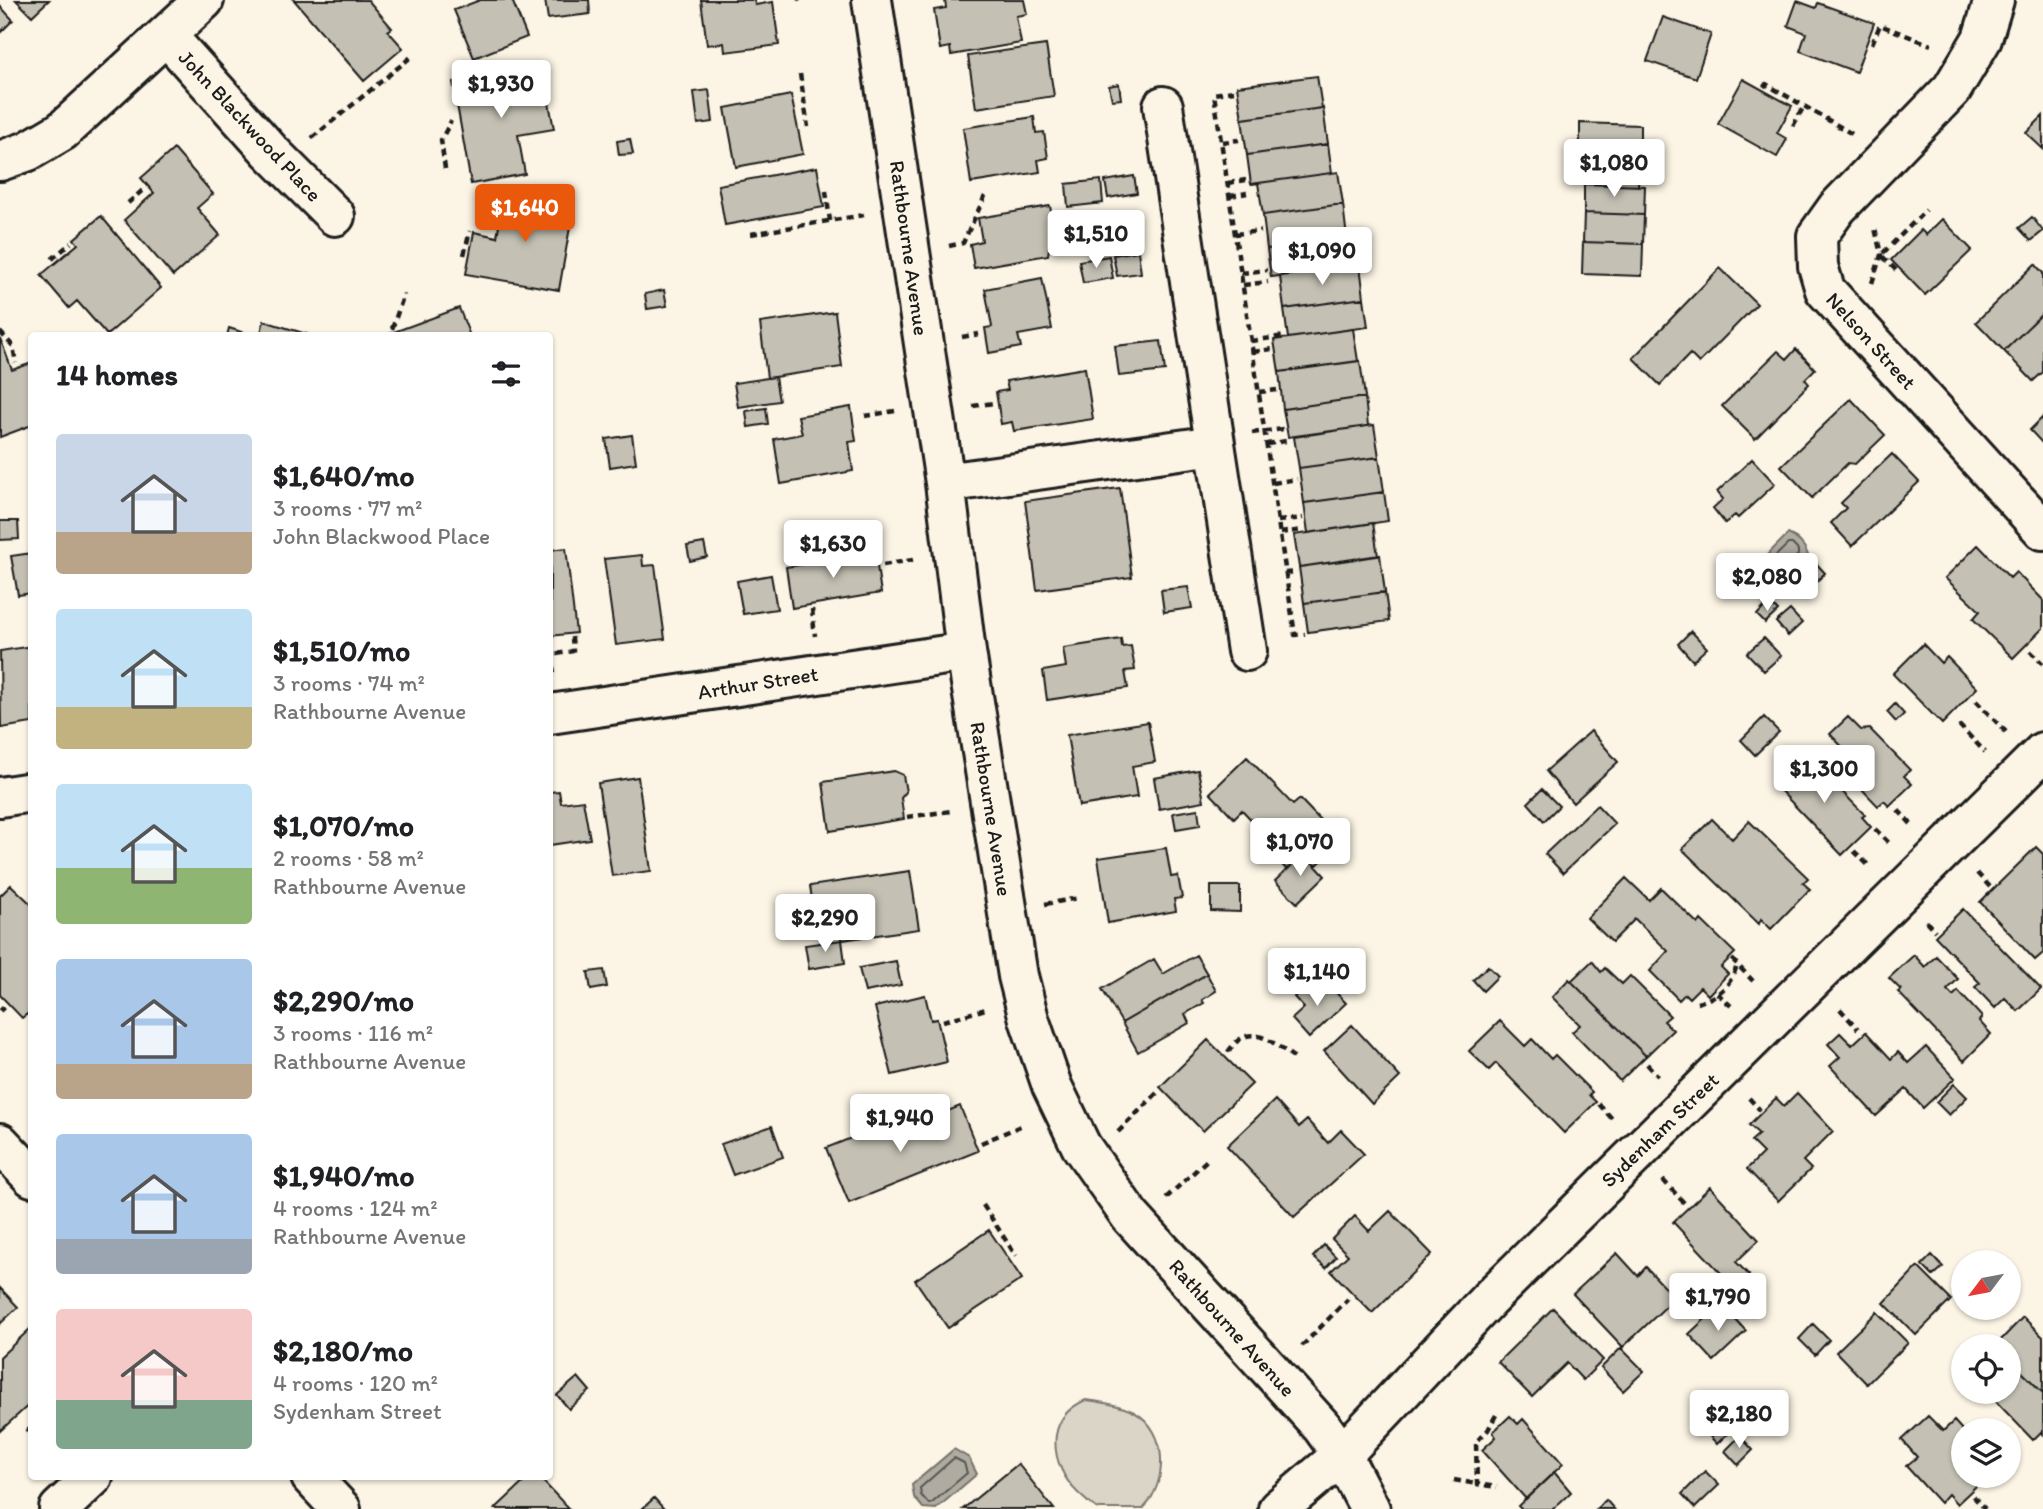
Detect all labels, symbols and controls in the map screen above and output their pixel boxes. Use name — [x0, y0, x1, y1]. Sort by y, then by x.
street label: John Blackwood Place — [174, 45, 327, 207]
pin: $1,930 — [444, 60, 558, 120]
text: $1,930 — [468, 69, 534, 97]
pin: $1,080 — [1557, 140, 1671, 199]
text: $1,080 — [1580, 148, 1648, 176]
street label: Rathbourne Avenue — [885, 159, 934, 337]
pin: $1,640 — [468, 184, 582, 244]
text: $1,640 — [491, 193, 559, 221]
pin: $1,510 — [1039, 210, 1153, 270]
text: $1,510 — [1064, 219, 1128, 247]
pin: $1,090 — [1265, 228, 1379, 287]
text: $1,090 — [1288, 236, 1356, 264]
street label: Nelson Street — [1821, 287, 1922, 395]
icon: filters — [487, 355, 525, 393]
text: 14 homes — [56, 356, 178, 393]
text: $1,640/mo — [273, 457, 415, 494]
icon: home — [112, 462, 196, 546]
text: 3 rooms · 77 m² — [273, 494, 423, 522]
pin: $1,630 — [776, 520, 890, 580]
text: John Blackwood Place — [273, 522, 490, 550]
text: $1,630 — [800, 529, 866, 557]
pin: $2,080 — [1710, 554, 1824, 613]
text: $2,080 — [1732, 562, 1802, 590]
text: $1,510/mo — [273, 632, 410, 669]
icon: home — [112, 637, 196, 721]
street label: Arthur Street — [696, 661, 820, 704]
text: 3 rooms · 74 m² — [273, 669, 425, 697]
text: Rathbourne Avenue — [273, 697, 466, 725]
street label: Rathbourne Avenue — [965, 720, 1018, 898]
pin: $1,300 — [1767, 746, 1881, 805]
text: $1,300 — [1790, 754, 1858, 782]
text: $1,070/mo — [273, 807, 414, 844]
icon: home — [112, 812, 196, 896]
pin: $1,070 — [1243, 818, 1357, 878]
text: $1,070 — [1266, 827, 1334, 855]
text: 2 rooms · 58 m² — [273, 844, 424, 872]
text: Rathbourne Avenue — [273, 872, 466, 900]
pin: $2,290 — [768, 894, 882, 954]
text: $2,290 — [791, 903, 859, 931]
pin: $1,140 — [1260, 948, 1374, 1008]
text: $1,140 — [1284, 957, 1350, 985]
text: $2,290/mo — [273, 982, 414, 1019]
icon: home — [112, 987, 196, 1071]
text: 3 rooms · 116 m² — [273, 1019, 433, 1047]
text: Rathbourne Avenue — [273, 1047, 466, 1075]
street label: Sydenham Street — [1596, 1067, 1724, 1192]
pin: $1,940 — [843, 1094, 957, 1154]
text: $1,940 — [866, 1103, 934, 1131]
text: $1,940/mo — [273, 1157, 415, 1194]
icon: home — [112, 1162, 196, 1246]
text: 4 rooms · 124 m² — [273, 1194, 438, 1222]
text: Rathbourne Avenue — [273, 1222, 466, 1250]
north arrow — [1951, 1250, 2021, 1320]
map controls — [1951, 1250, 2021, 1488]
street label: Rathbourne Avenue — [1164, 1254, 1301, 1402]
pin: $1,790 — [1661, 1274, 1775, 1333]
text: $1,790 — [1685, 1282, 1751, 1310]
text: $2,180/mo — [273, 1332, 413, 1369]
button: locate — [1951, 1334, 2021, 1404]
icon: home — [112, 1337, 196, 1421]
text: 4 rooms · 120 m² — [273, 1369, 438, 1397]
pin: $2,180 — [1682, 1390, 1796, 1450]
text: Sydenham Street — [273, 1397, 442, 1425]
text: $2,180 — [1706, 1399, 1772, 1427]
button: layers — [1951, 1418, 2021, 1488]

